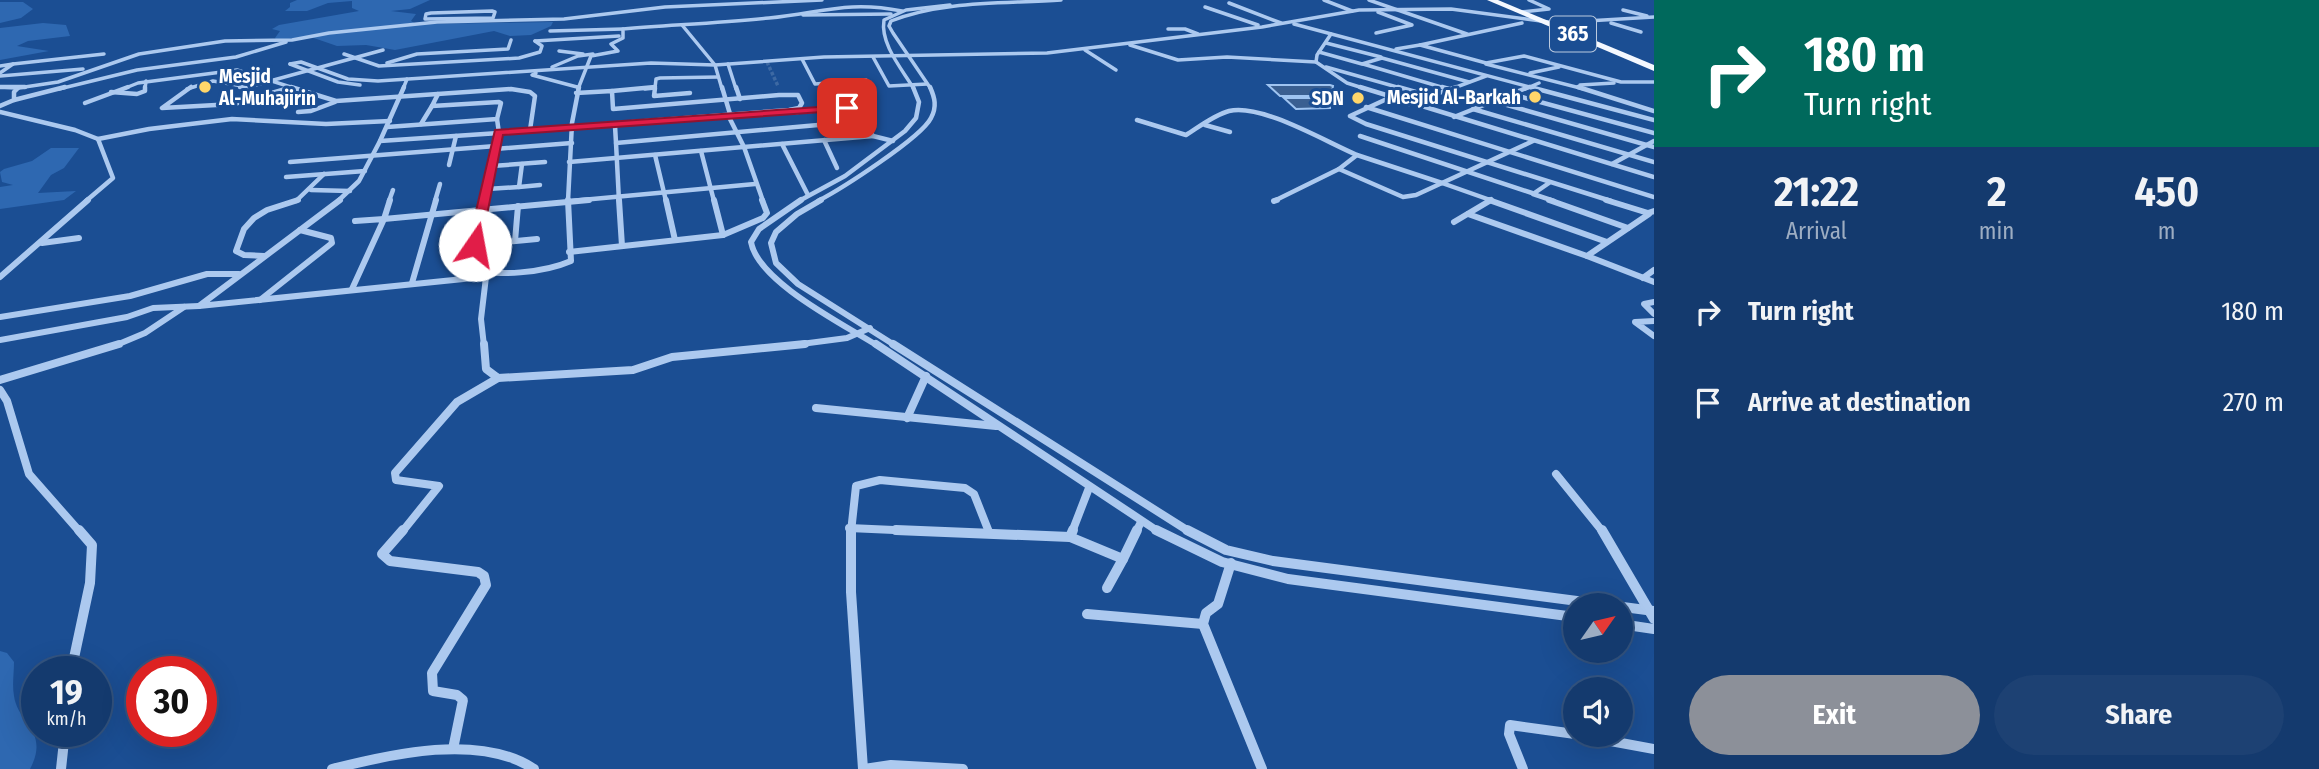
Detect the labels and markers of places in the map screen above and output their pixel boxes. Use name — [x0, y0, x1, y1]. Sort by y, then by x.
place label: Mesjid Al-Muhajirin — [218, 65, 316, 110]
pin — [817, 78, 877, 138]
marker: Mesjid Al-Muhajirin — [197, 79, 213, 95]
place label: Mesjid Al-Barkah — [1387, 86, 1521, 109]
place label: SDN — [1311, 87, 1344, 110]
marker: Mesjid Al-Barkah — [1527, 89, 1543, 105]
marker: SDN — [1350, 90, 1366, 106]

